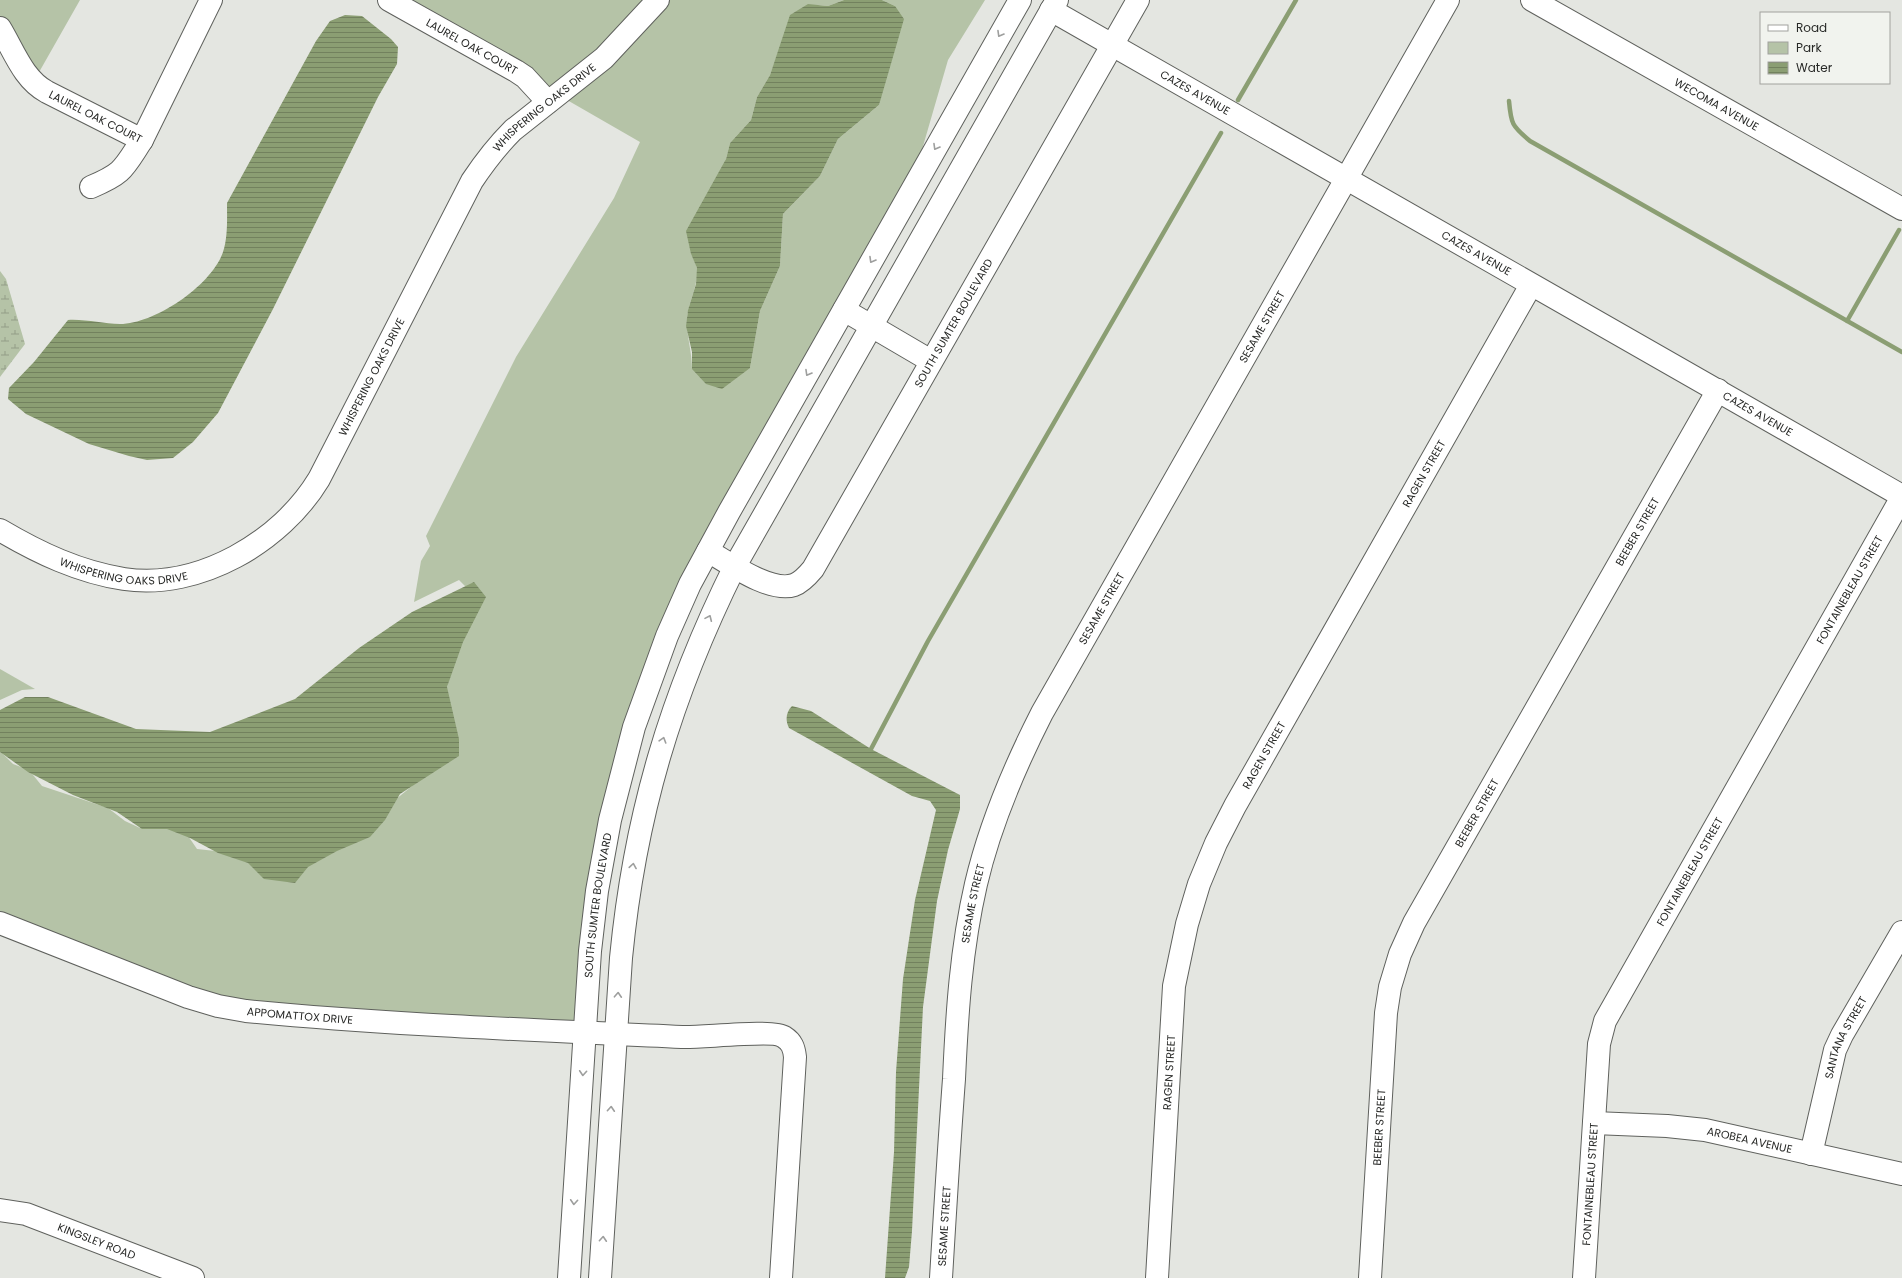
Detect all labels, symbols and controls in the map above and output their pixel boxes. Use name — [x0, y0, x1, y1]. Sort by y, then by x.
legend — [1760, 12, 1890, 84]
street label: LAUREL OAK COURT — [423, 14, 521, 78]
text: Road — [1796, 19, 1827, 36]
one-way arrow — [998, 30, 1005, 37]
text: Park — [1796, 39, 1823, 56]
street label: WHISPERING OAKS DRIVE — [489, 59, 599, 155]
text: Water — [1796, 59, 1833, 76]
street label: CAZES AVENUE — [1157, 66, 1233, 119]
street label: WECOMA AVENUE — [1671, 74, 1762, 135]
street label: LAUREL OAK COURT — [46, 86, 145, 147]
one-way arrow — [934, 143, 941, 150]
street label: CAZES AVENUE — [1439, 227, 1514, 279]
street label: SOUTH SUMTER BOULEVARD — [910, 255, 997, 391]
one-way arrow — [869, 256, 876, 263]
street label: SESAME STREET — [1235, 288, 1289, 366]
street label: WHISPERING OAKS DRIVE — [335, 315, 408, 439]
one-way arrow — [805, 369, 812, 376]
street label: CAZES AVENUE — [1720, 387, 1796, 440]
street label: RAGEN STREET — [1398, 437, 1450, 510]
street label: BEEBER STREET — [1611, 494, 1663, 569]
street label: FONTAINEBLEAU STREET — [1812, 532, 1887, 647]
street label: WHISPERING OAKS DRIVE — [57, 553, 189, 589]
street label: SESAME STREET — [1075, 569, 1128, 647]
one-way arrow — [704, 615, 712, 623]
street label: RAGEN STREET — [1238, 718, 1289, 792]
one-way arrow — [658, 737, 667, 744]
street label: BEEBER STREET — [1451, 776, 1503, 850]
street label: FONTAINEBLEAU STREET — [1652, 814, 1727, 929]
street label: SOUTH SUMTER BOULEVARD — [580, 831, 616, 978]
street label: SESAME STREET — [957, 862, 989, 944]
one-way arrow — [628, 863, 637, 869]
one-way arrow — [614, 992, 623, 998]
street label: SANTANA STREET — [1821, 993, 1871, 1081]
street label: APPOMATTOX DRIVE — [246, 1003, 354, 1028]
street label: RAGEN STREET — [1159, 1034, 1179, 1110]
one-way arrow — [578, 1070, 587, 1076]
street label: BEEBER STREET — [1369, 1089, 1389, 1166]
one-way arrow — [607, 1106, 616, 1112]
street label: FONTAINEBLEAU STREET — [1578, 1122, 1602, 1246]
street label: AROBEA AVENUE — [1705, 1123, 1794, 1157]
street label: SESAME STREET — [934, 1185, 955, 1267]
one-way arrow — [570, 1199, 579, 1205]
street label: KINGSLEY ROAD — [55, 1219, 138, 1263]
one-way arrow — [599, 1236, 607, 1242]

